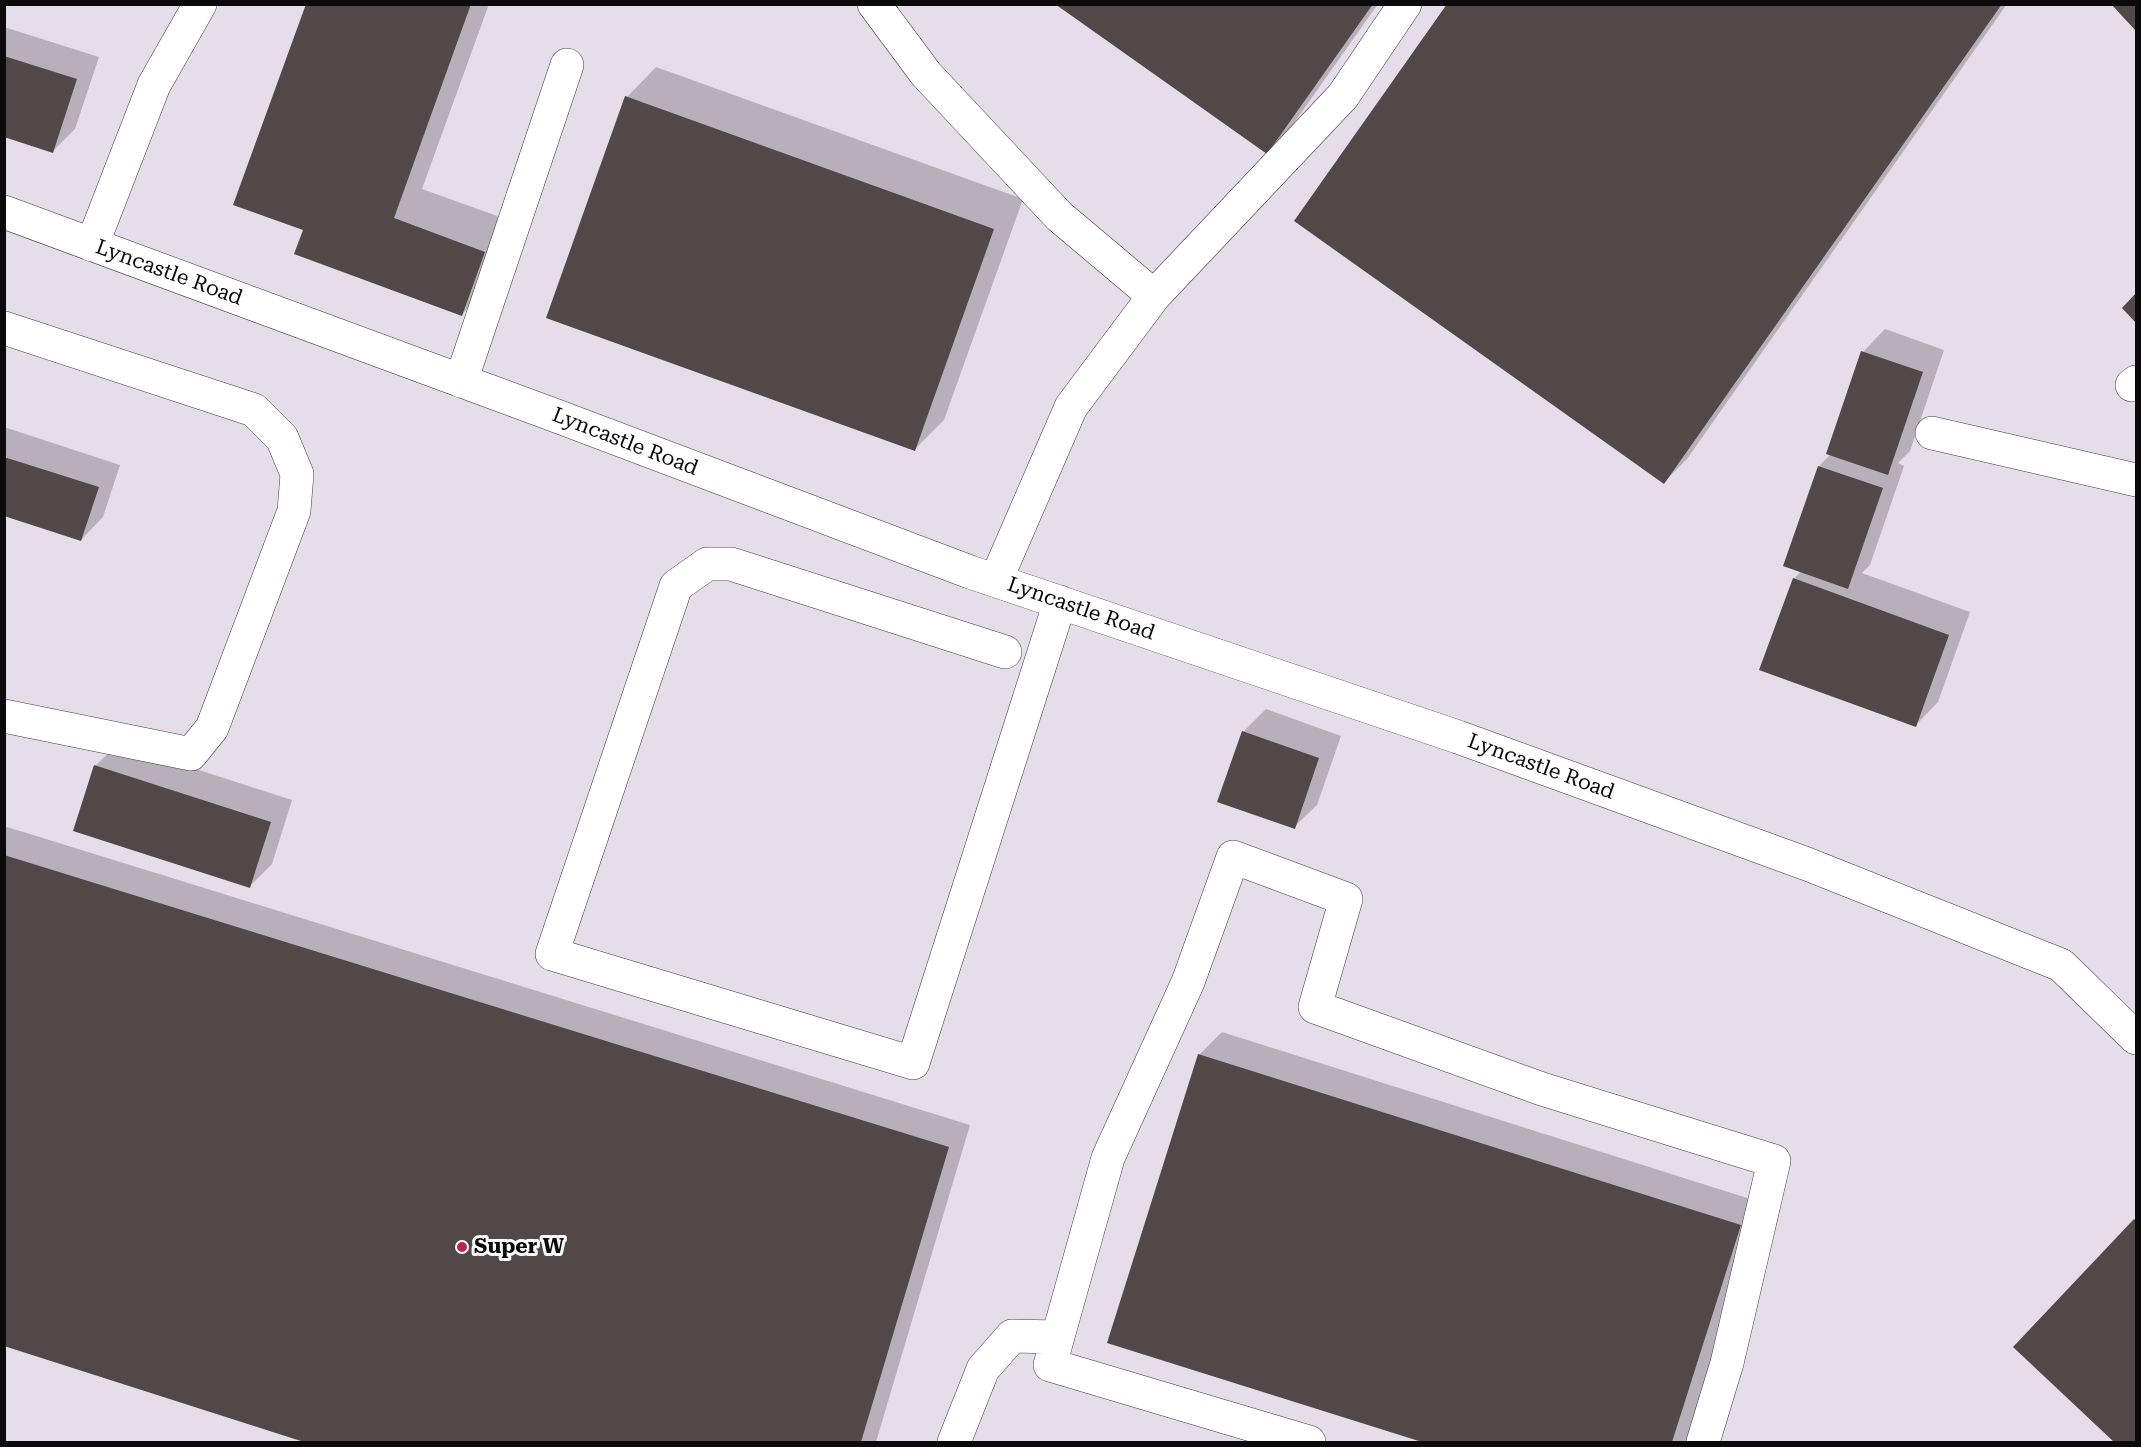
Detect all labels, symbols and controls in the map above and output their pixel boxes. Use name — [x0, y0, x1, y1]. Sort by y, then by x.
street label: Lyncastle Road — [92, 235, 246, 311]
street label: Lyncastle Road — [548, 403, 702, 481]
street label: Lyncastle Road — [1004, 572, 1158, 646]
street label: Lyncastle Road — [1464, 729, 1618, 805]
place label: Super W — [474, 1234, 564, 1260]
marker: Super W — [455, 1240, 469, 1254]

